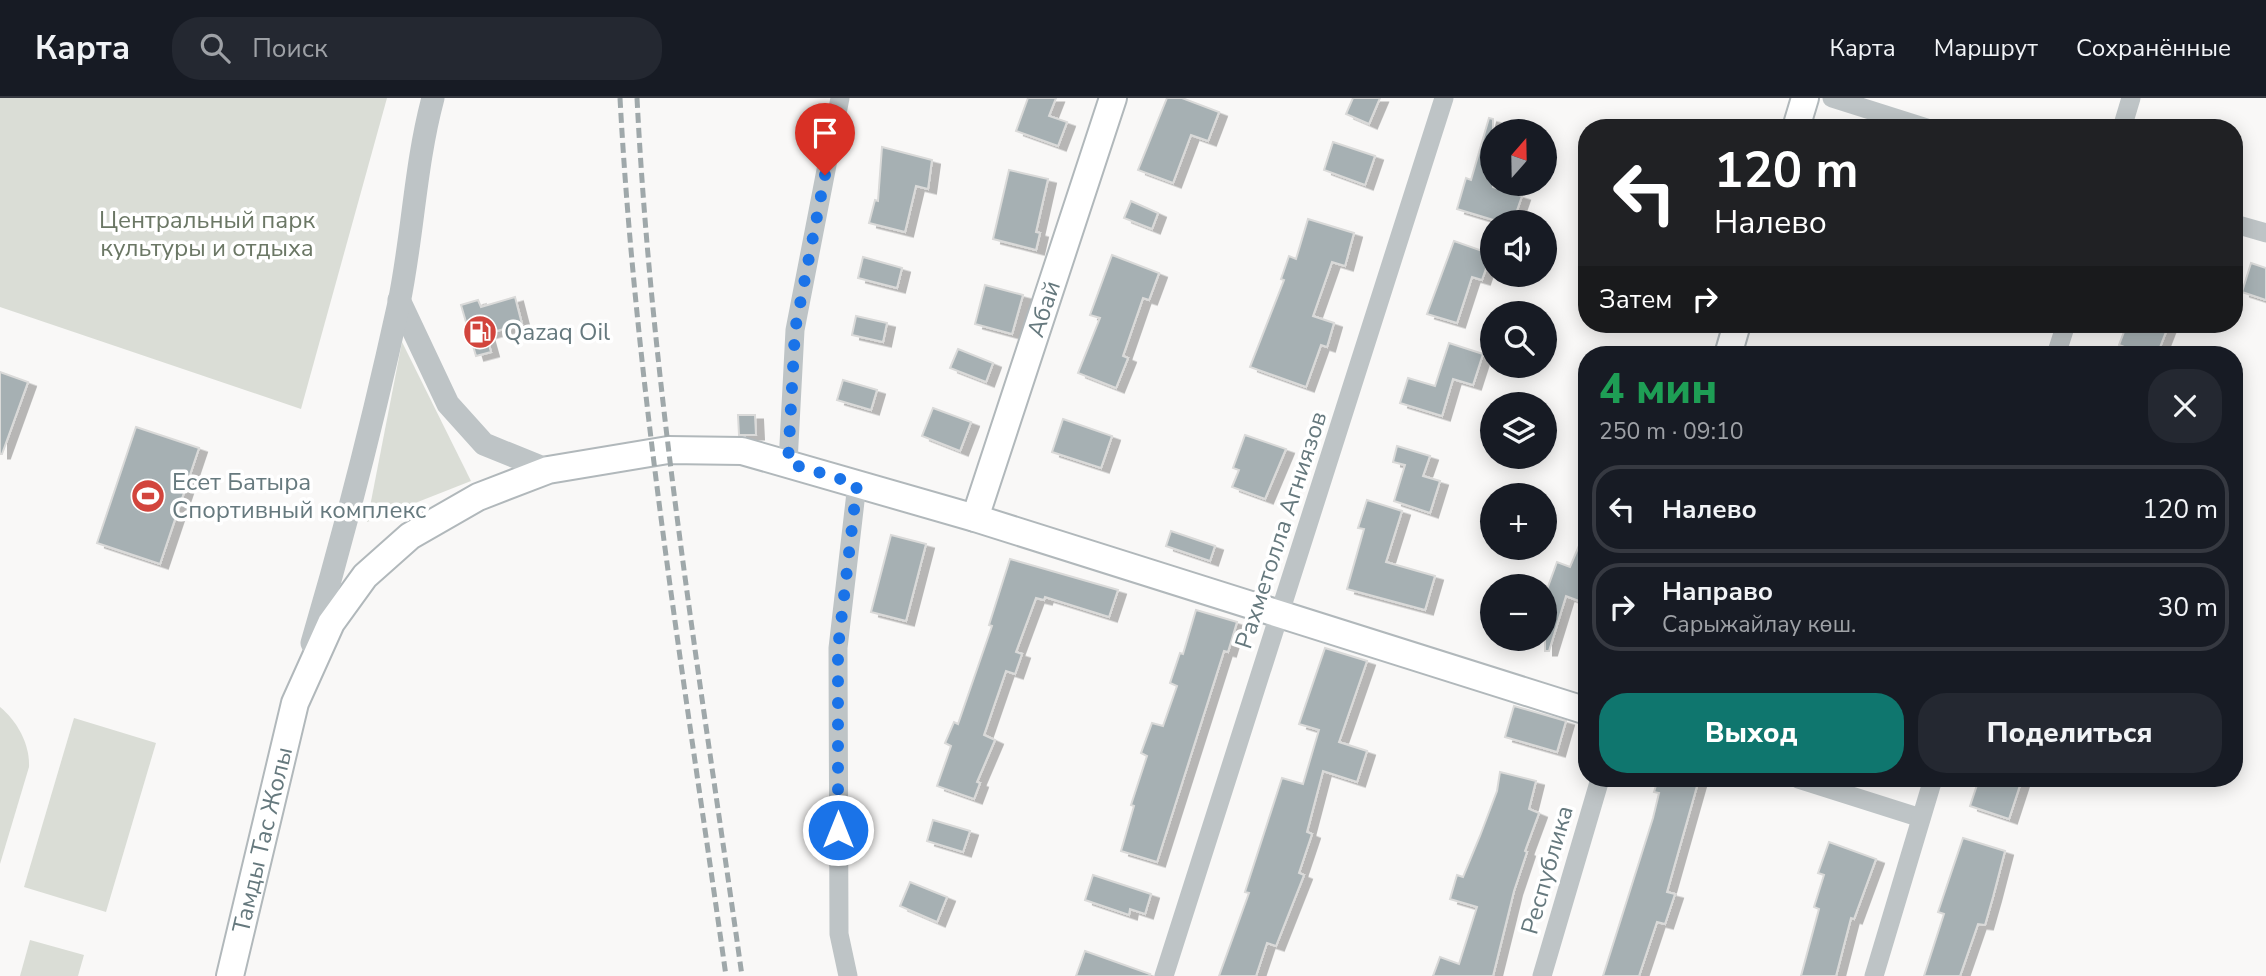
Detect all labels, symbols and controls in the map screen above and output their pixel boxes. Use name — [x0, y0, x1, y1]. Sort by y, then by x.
search box — [172, 17, 662, 80]
text: Карта — [35, 26, 130, 71]
icon: search — [196, 29, 234, 67]
text: Поиск — [252, 31, 328, 66]
text: Карта — [1830, 32, 1896, 64]
text: Маршрут — [1934, 32, 2038, 64]
text: Сохранённые — [2076, 32, 2231, 64]
pin — [795, 103, 855, 175]
icon: arrive — [806, 114, 844, 152]
north arrow — [1480, 119, 1558, 196]
map controls — [1480, 119, 1557, 651]
text: 120 m — [1714, 137, 1858, 204]
icon: left — [1599, 147, 1690, 238]
text: Налево — [1714, 201, 1827, 244]
park label: Центральный парк культуры и отдыха — [99, 204, 315, 264]
button: sound — [1480, 210, 1557, 287]
street label: Абай — [1019, 277, 1068, 341]
icon: right — [1686, 280, 1724, 318]
text: Затем — [1599, 282, 1672, 317]
button: search — [1480, 301, 1557, 378]
fuel station icon: Qazaq Oil — [461, 313, 499, 351]
place label: Qazaq Oil — [504, 316, 610, 348]
text: 4 мин — [1599, 361, 1717, 418]
button: close — [2148, 369, 2222, 443]
button: layers — [1480, 392, 1557, 469]
street label: Рахметолла Агниязов — [1228, 407, 1334, 653]
text: 250 m · 09:10 — [1599, 416, 1744, 447]
place label: Есет Батыра Спортивный комплекс — [172, 466, 426, 526]
sports icon: Есет Батыра Спортивный комплекс — [129, 477, 167, 515]
button: + — [1480, 483, 1557, 560]
icon: left — [1603, 490, 1641, 528]
text: Налево — [1662, 492, 1757, 527]
text: 120 m — [2142, 492, 2218, 527]
button: − — [1480, 574, 1557, 651]
text: Направо — [1662, 574, 1773, 609]
icon: right — [1603, 588, 1641, 626]
text: 30 m — [2158, 590, 2218, 625]
text: Сарыжайлау көш. — [1662, 609, 1856, 640]
button: Выход — [1599, 693, 1904, 773]
button: Поделиться — [1918, 693, 2222, 773]
street label: Тамды Тас Жолы — [225, 744, 300, 936]
position arrow — [801, 793, 875, 867]
street label: Республика — [1513, 802, 1581, 938]

